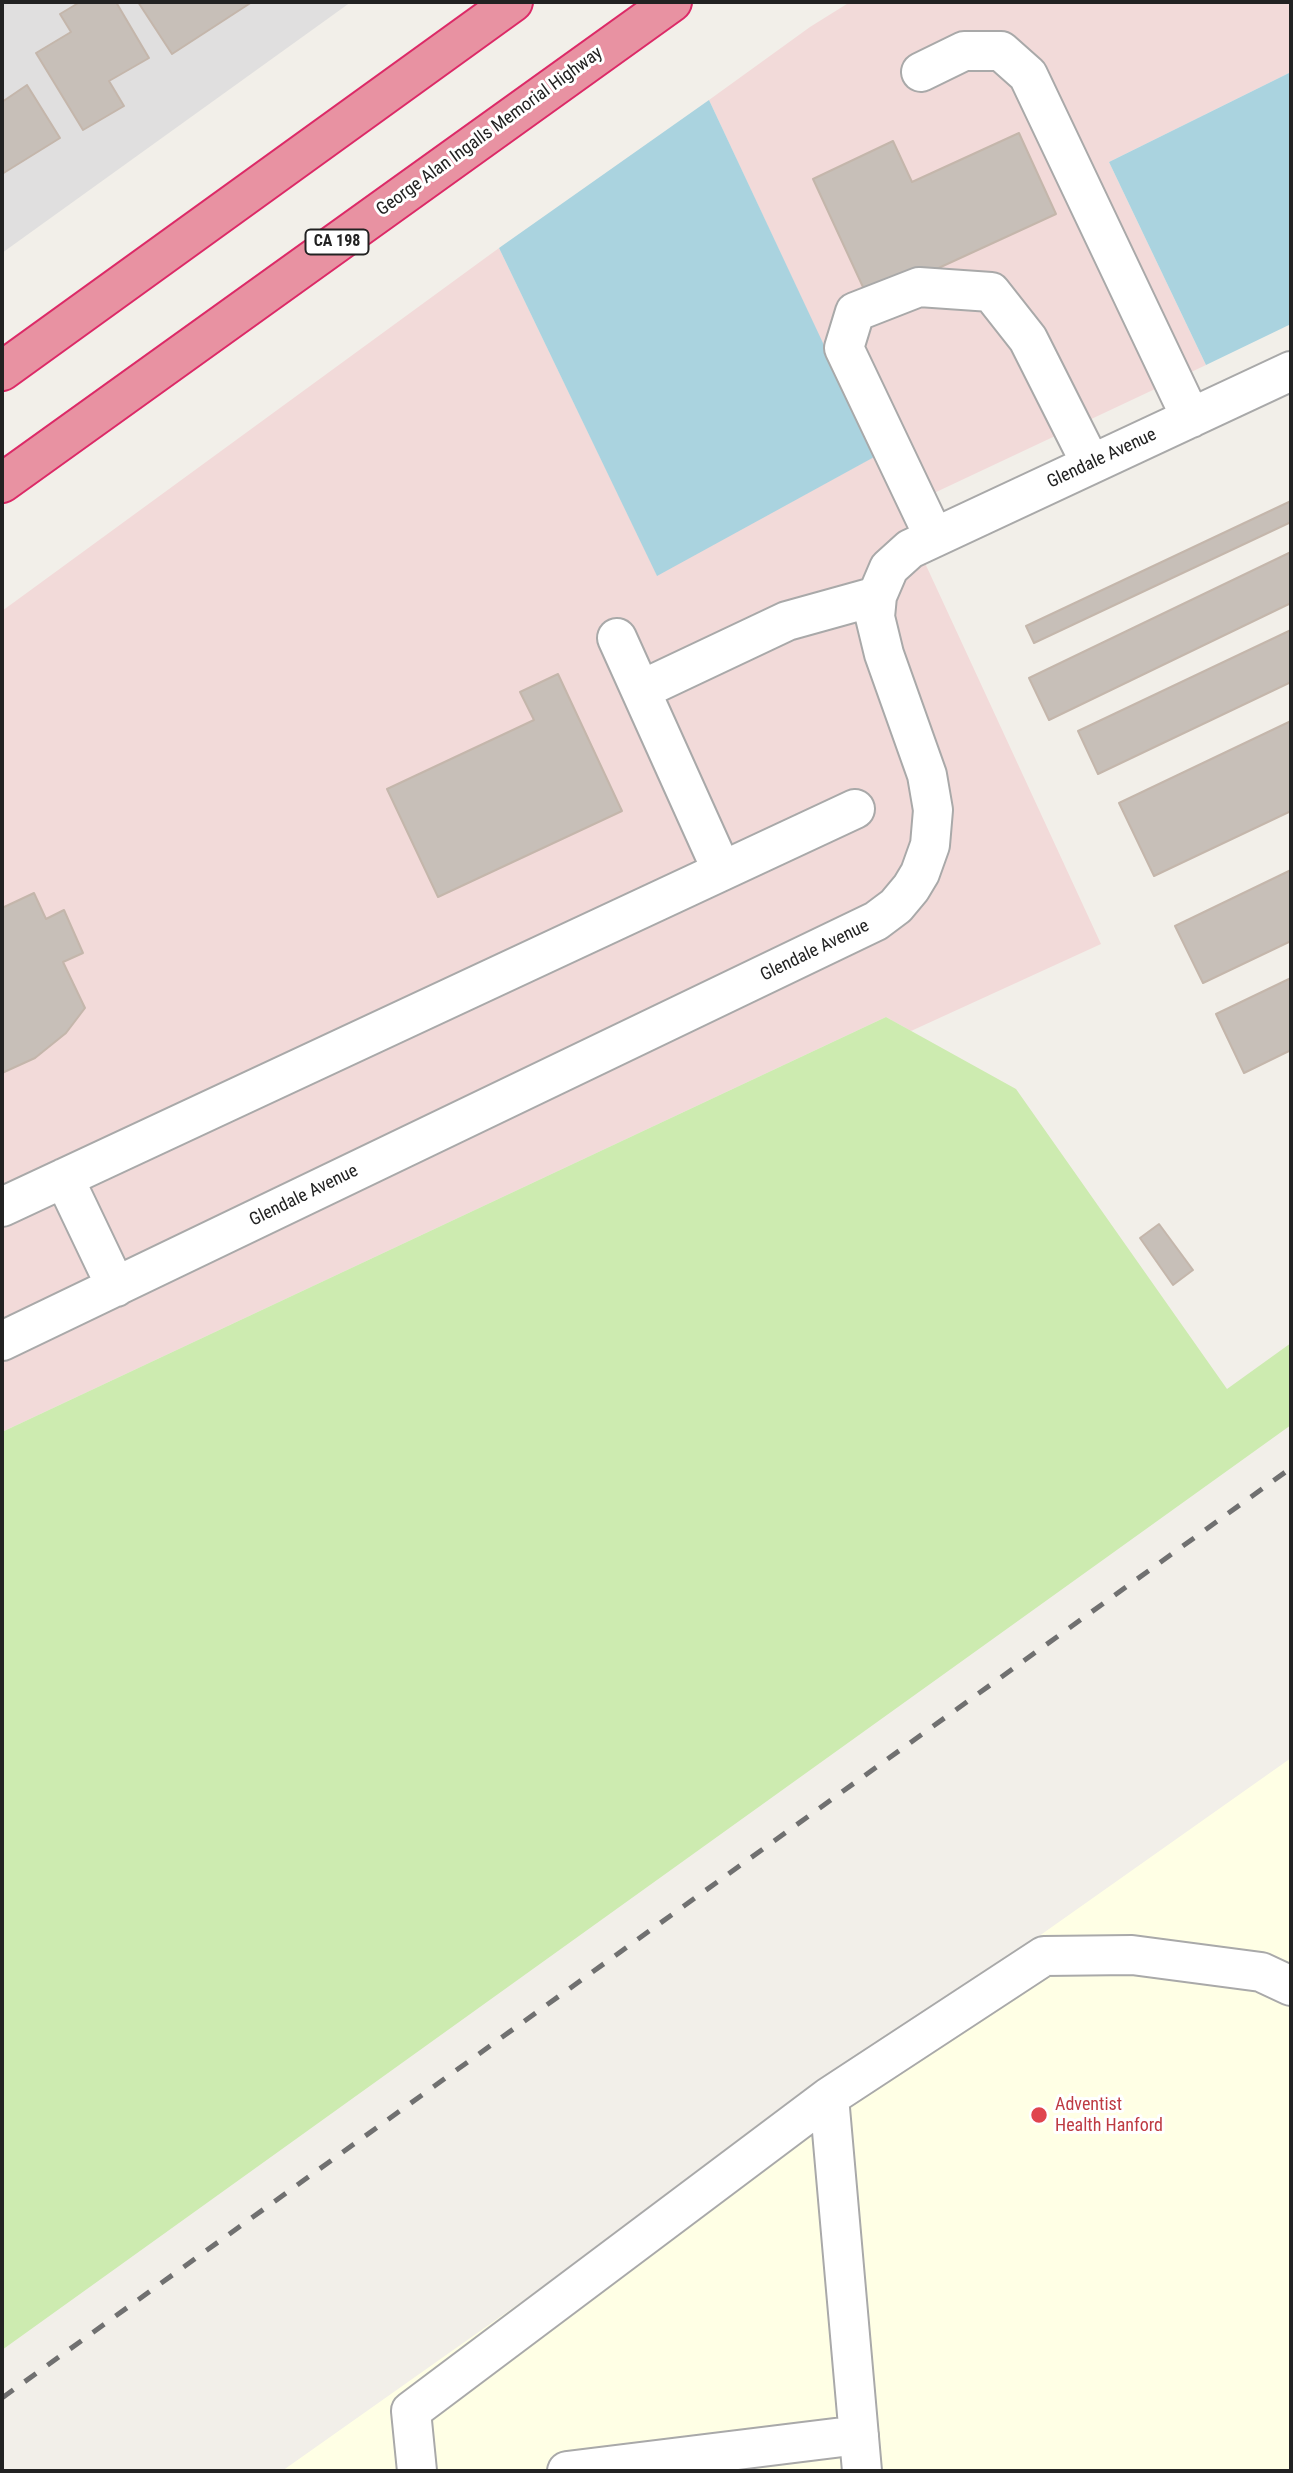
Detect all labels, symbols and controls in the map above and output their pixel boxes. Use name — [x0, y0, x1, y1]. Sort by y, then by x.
street label: George Alan Ingalls Memorial Highway — [373, 43, 607, 221]
road number: CA 198 — [306, 230, 368, 254]
street label: Glendale Avenue — [1044, 424, 1160, 494]
street label: Glendale Avenue — [757, 915, 873, 987]
street label: Glendale Avenue — [246, 1160, 362, 1232]
place label: Adventist Health Hanford — [1055, 2094, 1163, 2136]
marker: Adventist Health Hanford — [1029, 2105, 1049, 2125]

